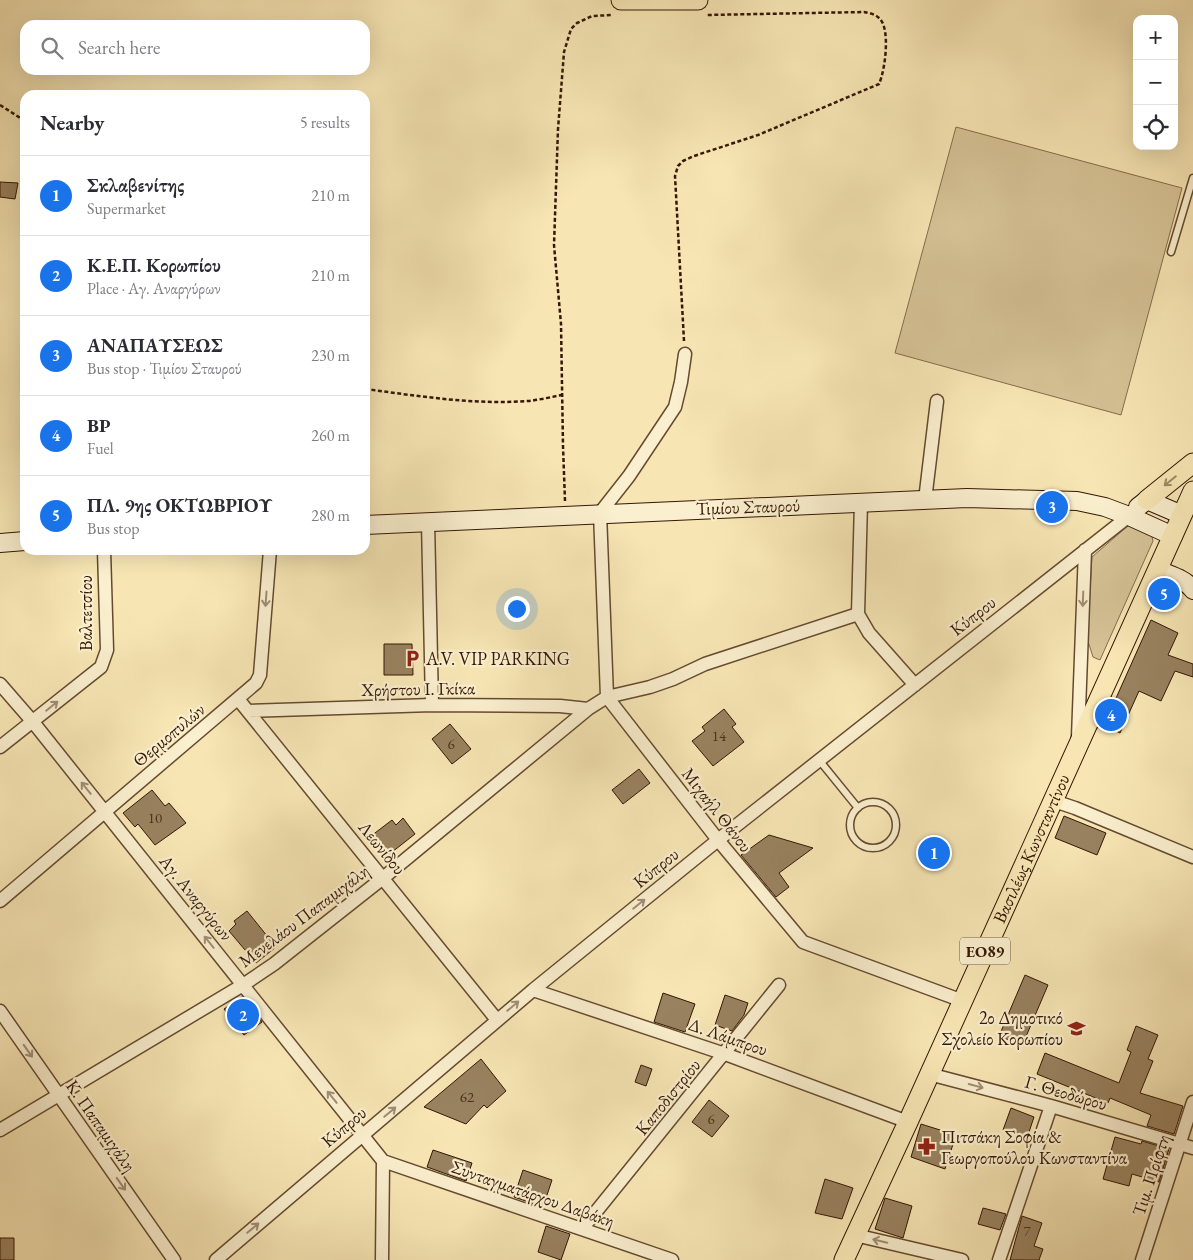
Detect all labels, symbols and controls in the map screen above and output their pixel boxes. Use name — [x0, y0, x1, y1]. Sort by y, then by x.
map controls — [1133, 15, 1178, 150]
button: + — [1133, 15, 1178, 60]
search box — [20, 20, 370, 75]
icon: search — [38, 34, 66, 62]
text: Search here — [78, 35, 160, 60]
button: − — [1133, 60, 1178, 105]
button: locate — [1133, 105, 1178, 150]
text: Nearby — [40, 109, 104, 136]
text: 5 results — [300, 112, 350, 133]
text: Σκλαβενίτης — [87, 173, 184, 198]
text: 1 — [52, 185, 60, 206]
text: 210 m — [311, 185, 350, 206]
text: Supermarket — [87, 198, 166, 219]
text: Κ.Ε.Π. Κορωπίου — [87, 253, 221, 278]
text: 2 — [52, 265, 60, 286]
text: 210 m — [311, 265, 350, 286]
text: Place · Αγ. Αναργύρων — [87, 278, 221, 299]
text: ΑΝΑΠΑΥΣΕΩΣ — [87, 333, 223, 358]
text: 3 — [52, 345, 60, 366]
text: 230 m — [311, 345, 350, 366]
text: Bus stop · Τιμίου Σταυρού — [87, 358, 242, 379]
text: BP — [87, 413, 110, 438]
text: 4 — [52, 425, 60, 446]
text: 260 m — [311, 425, 350, 446]
text: Fuel — [87, 438, 114, 459]
one-way arrow — [1164, 476, 1177, 487]
pin: 3 — [1036, 488, 1068, 526]
text: ΠΛ. 9ης ΟΚΤΩΒΡΙΟΥ — [87, 493, 272, 518]
street label: Τιμίου Σταυρού — [696, 493, 800, 520]
text: 5 — [52, 505, 60, 526]
text: 280 m — [311, 505, 350, 526]
text: Bus stop — [87, 518, 140, 539]
street label: Βαλτετσίου — [74, 575, 97, 651]
pin: 5 — [1148, 575, 1180, 613]
one-way arrow — [262, 590, 271, 606]
street label: Κύπρου — [945, 590, 1000, 641]
one-way arrow — [1079, 591, 1088, 607]
your location — [504, 596, 530, 622]
place label: A.V. VIP PARKING — [425, 647, 570, 670]
parking icon: A.V. VIP PARKING — [402, 649, 422, 669]
street label: Χρήστου Ι. Γκίκα — [360, 676, 476, 701]
pin: 4 — [1095, 696, 1127, 734]
street label: Θερμοπυλών — [128, 698, 210, 772]
one-way arrow — [45, 701, 58, 712]
house number: 14 — [712, 726, 727, 745]
house number: 6 — [447, 734, 455, 753]
street label: Μιχαήλ Θάνου — [677, 763, 758, 857]
street label: Βασιλέως Κωνσταντίνου — [987, 770, 1075, 927]
one-way arrow — [80, 782, 91, 795]
house number: 10 — [148, 808, 162, 827]
street label: Λεωνίδου — [353, 815, 411, 879]
pin: 1 — [918, 834, 950, 872]
street label: Κύπρου — [628, 842, 683, 893]
street label: Αγ. Αναργύρων — [154, 849, 238, 945]
street label: Μενελάου Παπαμιχάλη — [234, 859, 374, 972]
one-way arrow — [633, 898, 646, 909]
one-way arrow — [203, 936, 214, 949]
road number: ΕΟ89 — [960, 938, 1010, 964]
pin: 2 — [227, 996, 259, 1034]
one-way arrow — [507, 1001, 520, 1012]
place label: 2ο Δημοτικό Σχολείο Κορωπίου — [942, 1006, 1063, 1050]
street label: Δ. Λάμπρου — [686, 1012, 771, 1061]
school or university icon: 2ο Δημοτικό Σχολείο Κορωπίου — [1067, 1018, 1087, 1038]
one-way arrow — [23, 1044, 33, 1058]
street label: Καποδιστρίου — [630, 1054, 705, 1140]
street label: Γ. Θεοδώρου — [1022, 1070, 1110, 1115]
street label: Κ. Παπαμιχάλη — [61, 1075, 142, 1176]
one-way arrow — [968, 1082, 984, 1091]
house number: 62 — [460, 1087, 475, 1106]
one-way arrow — [327, 1090, 337, 1104]
street label: Κύπρου — [316, 1101, 371, 1152]
one-way arrow — [383, 1106, 396, 1117]
house number: 6 — [707, 1109, 715, 1128]
place label: Πιτσάκη Σοφία & Γεωργοπούλου Κωνσταντίνα — [941, 1125, 1128, 1169]
street label: Τιμ. Πρίφτη — [1127, 1131, 1174, 1218]
pharmacy icon: Πιτσάκη Σοφία & Γεωργοπούλου Κωνσταντίνα — [917, 1137, 937, 1157]
street label: Συνταγματάρχου Δαβάκη — [449, 1155, 618, 1232]
one-way arrow — [116, 1177, 126, 1191]
house number: 7 — [1023, 1221, 1031, 1240]
one-way arrow — [246, 1223, 259, 1234]
one-way arrow — [873, 1236, 889, 1245]

